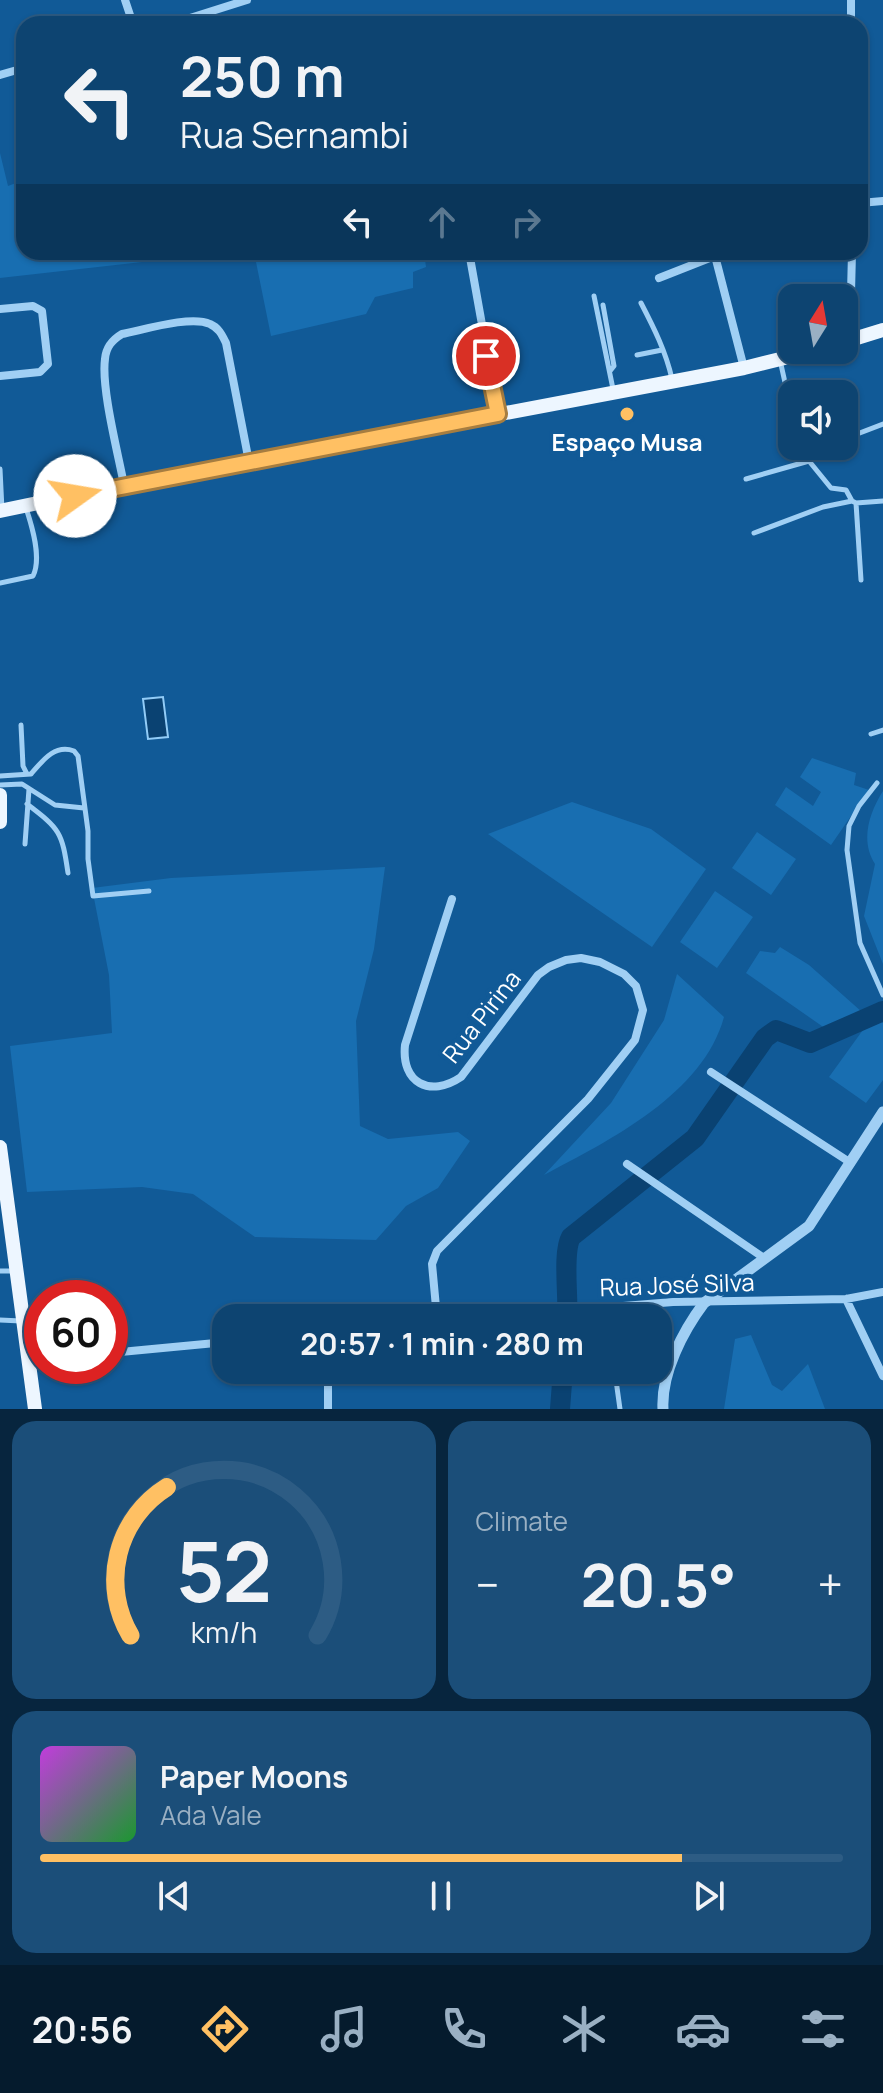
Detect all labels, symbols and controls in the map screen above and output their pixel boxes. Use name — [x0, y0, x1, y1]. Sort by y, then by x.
text: 250 m — [180, 37, 345, 114]
icon: left — [48, 48, 152, 152]
text: Rua Sernambi — [180, 110, 409, 159]
icon: left — [336, 200, 380, 244]
icon: ahead — [420, 200, 464, 244]
icon: right — [504, 200, 548, 244]
north arrow — [778, 284, 858, 364]
map controls — [778, 284, 858, 460]
pin — [452, 322, 520, 390]
icon: arrive — [464, 334, 508, 378]
button: sound — [778, 380, 858, 460]
marker: Espaço Musa — [618, 405, 636, 423]
place label: Espaço Musa — [551, 425, 703, 458]
position arrow — [33, 454, 117, 538]
street label: Rua Pirina — [434, 963, 528, 1069]
street label: Rua José Silva — [599, 1265, 755, 1303]
speed limit sign: 60 — [24, 1280, 128, 1384]
text: 20:57 · 1 min · 280 m — [300, 1323, 584, 1364]
text: Climate — [476, 1503, 568, 1539]
text: 52 — [176, 1513, 272, 1627]
text: 20.5° — [581, 1543, 736, 1625]
text: − — [476, 1554, 499, 1614]
text: + — [818, 1554, 843, 1614]
text: km/h — [191, 1613, 257, 1652]
text: Paper Moons — [160, 1756, 348, 1797]
text: Ada Vale — [160, 1797, 262, 1833]
icon: previous — [152, 1874, 196, 1918]
icon: pause — [419, 1874, 463, 1918]
icon: next — [687, 1874, 731, 1918]
icon: directions — [197, 2001, 253, 2057]
icon: music — [316, 2001, 372, 2057]
icon: phone — [436, 2001, 492, 2057]
icon: climate — [556, 2001, 612, 2057]
icon: car — [675, 2001, 731, 2057]
icon: filters — [795, 2001, 851, 2057]
text: 20:56 — [32, 2005, 133, 2054]

